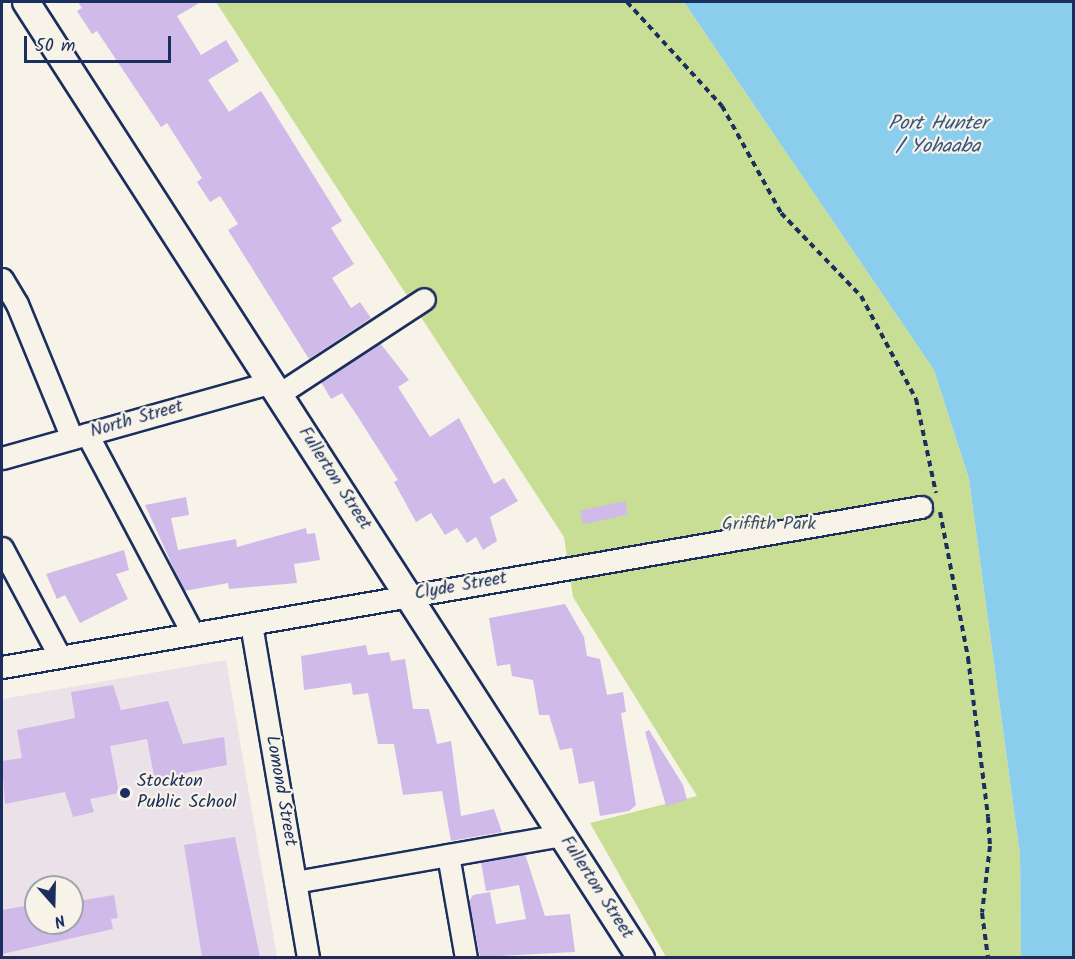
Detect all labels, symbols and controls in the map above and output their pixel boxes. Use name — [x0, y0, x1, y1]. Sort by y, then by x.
scale bar — [27, 24, 174, 62]
text: 50 m — [35, 32, 75, 61]
water label: Port Hunter / Yohaaba — [888, 113, 988, 160]
street label: North Street — [88, 396, 186, 444]
street label: Fullerton Street — [293, 423, 375, 535]
park label: Griffith Park — [722, 514, 816, 536]
street label: Clyde Street — [413, 568, 509, 606]
street label: Lomond Street — [260, 734, 300, 848]
place label: Stockton Public School — [137, 772, 237, 814]
marker: Stockton Public School — [118, 786, 132, 800]
street label: Fullerton Street — [555, 832, 637, 944]
north arrow — [24, 875, 84, 935]
text: N — [51, 907, 69, 934]

